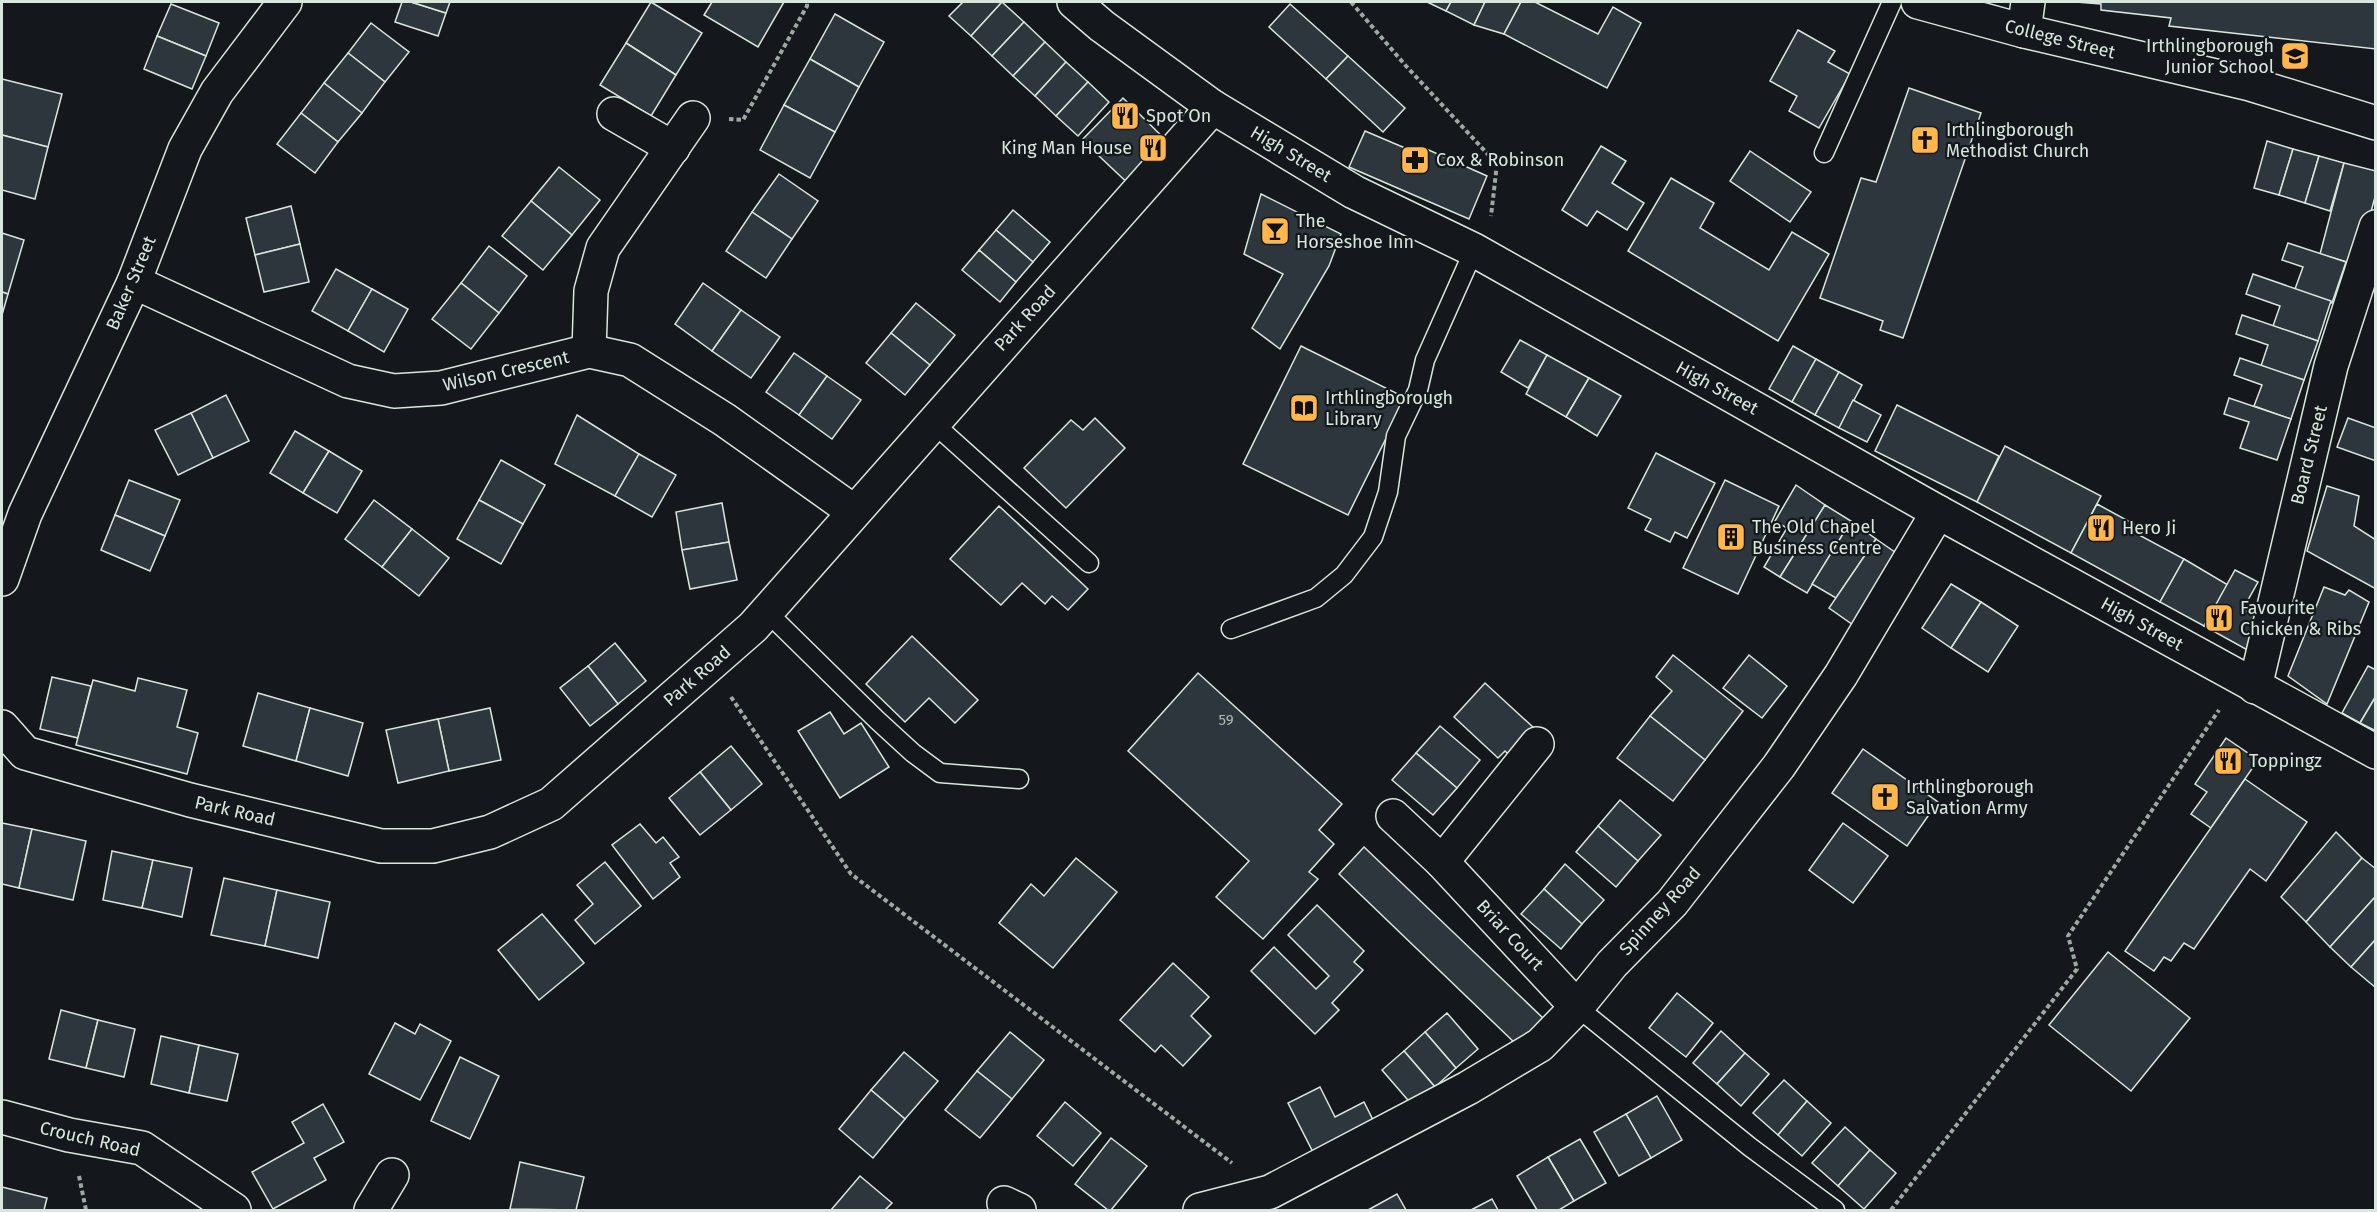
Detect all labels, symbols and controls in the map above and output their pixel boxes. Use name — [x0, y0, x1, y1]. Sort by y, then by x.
street label: College Street — [2003, 15, 2118, 63]
place label: Irthlingborough Junior School — [2146, 35, 2274, 78]
school or university icon: Irthlingborough Junior School — [2279, 40, 2311, 72]
restaurant icon: Spot On — [1109, 100, 1141, 132]
place label: Spot On — [1146, 105, 1211, 127]
place label: Irthlingborough Methodist Church — [1946, 119, 2089, 162]
street label: High Street — [1246, 121, 1336, 187]
church icon: Irthlingborough Methodist Church — [1909, 124, 1941, 156]
restaurant icon: King Man House — [1137, 132, 1169, 164]
place label: King Man House — [1001, 137, 1132, 159]
pharmacy icon: Cox & Robinson — [1399, 144, 1431, 176]
place label: Cox & Robinson — [1436, 149, 1564, 171]
place label: The Horseshoe Inn — [1296, 210, 1414, 253]
bar icon: The Horseshoe Inn — [1259, 215, 1291, 247]
street label: Baker Street — [101, 232, 161, 333]
street label: Park Road — [989, 280, 1061, 356]
street label: Wilson Crescent — [441, 346, 572, 396]
street label: High Street — [1672, 356, 1762, 420]
place label: Irthlingborough Library — [1325, 387, 1453, 430]
library icon: Irthlingborough Library — [1288, 392, 1320, 424]
street label: Board Street — [2286, 402, 2332, 507]
restaurant icon: Hero Ji — [2085, 512, 2117, 544]
place label: The Old Chapel Business Centre — [1752, 516, 1881, 559]
place label: Hero Ji — [2122, 517, 2176, 539]
building icon: The Old Chapel Business Centre — [1715, 521, 1747, 553]
street label: High Street — [2097, 592, 2187, 656]
place label: Favourite Chicken & Ribs — [2240, 597, 2361, 640]
restaurant icon: Favourite Chicken & Ribs — [2203, 602, 2235, 634]
street label: Park Road — [659, 641, 735, 711]
house number: 59 — [1218, 711, 1234, 729]
restaurant icon: Toppingz — [2212, 745, 2244, 777]
place label: Toppingz — [2249, 750, 2322, 772]
place label: Irthlingborough Salvation Army — [1906, 776, 2034, 819]
church icon: Irthlingborough Salvation Army — [1869, 781, 1901, 813]
street label: Park Road — [193, 791, 277, 831]
street label: Spinney Road — [1615, 862, 1705, 960]
street label: Briar Court — [1472, 895, 1549, 975]
street label: Crouch Road — [38, 1117, 142, 1161]

